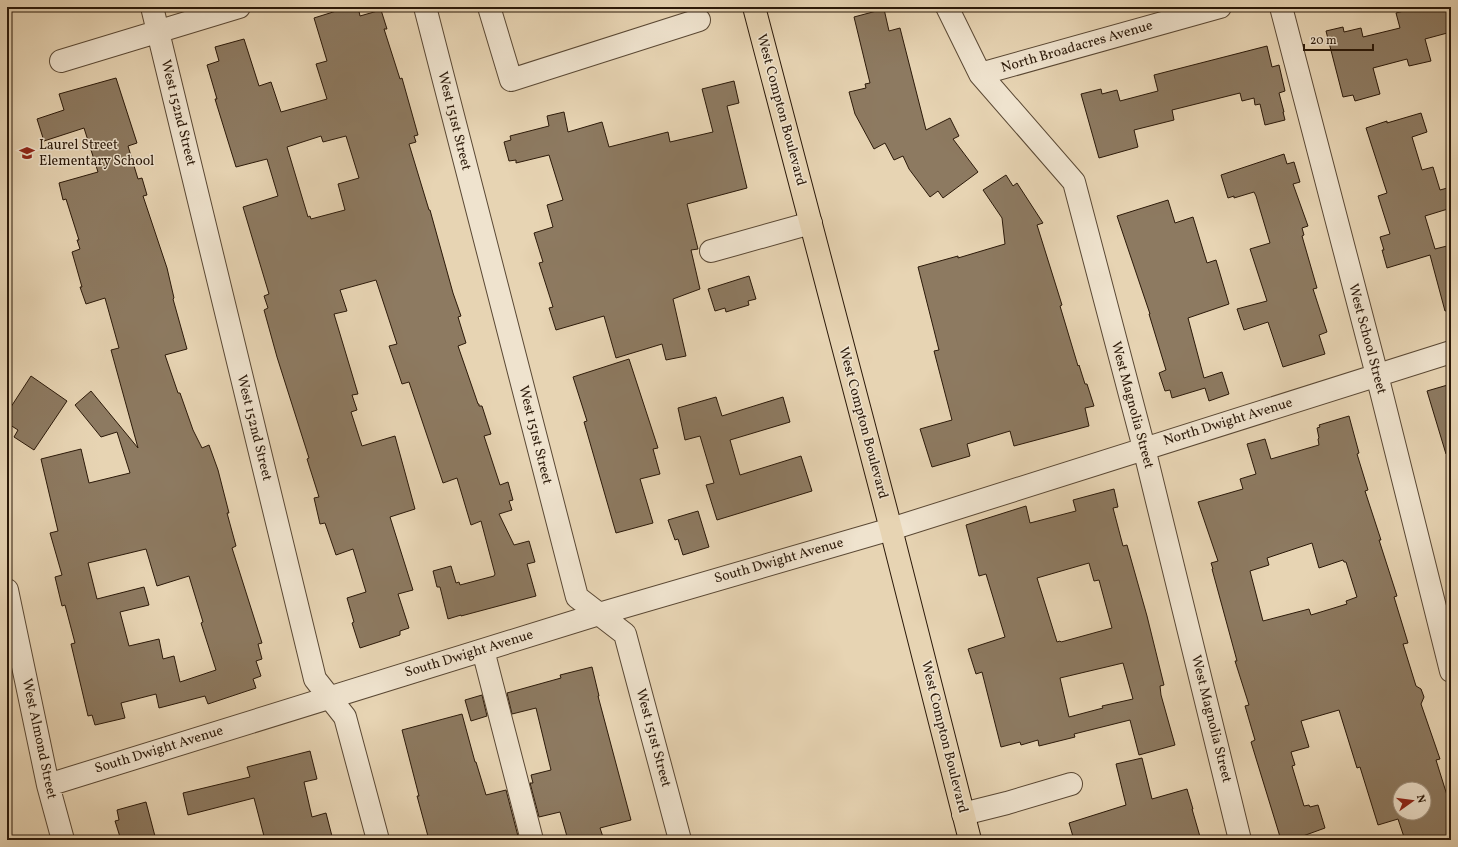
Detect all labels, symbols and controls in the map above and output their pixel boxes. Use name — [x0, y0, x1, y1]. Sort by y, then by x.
street label: North Broadacres Avenue — [999, 16, 1155, 78]
scale bar — [1304, 26, 1373, 52]
street label: West Compton Boulevard — [752, 32, 810, 188]
text: 20 m — [1310, 33, 1337, 49]
street label: West 152nd Street — [156, 58, 200, 168]
street label: West 151st Street — [433, 70, 475, 173]
place label: Laurel Street Elementary School — [39, 136, 154, 171]
school or university icon: Laurel Street Elementary School — [18, 144, 36, 162]
street label: West School Street — [1343, 282, 1391, 396]
street label: West Magnolia Street — [1106, 339, 1158, 471]
street label: West Compton Boulevard — [834, 345, 892, 501]
street label: West 152nd Street — [232, 373, 276, 483]
street label: West 151st Street — [514, 384, 556, 487]
street label: North Dwight Avenue — [1161, 393, 1295, 451]
street label: South Dwight Avenue — [712, 533, 846, 589]
street label: South Dwight Avenue — [402, 625, 536, 683]
street label: West Magnolia Street — [1186, 653, 1236, 785]
street label: West Compton Boulevard — [916, 659, 972, 815]
street label: West Almond Street — [17, 677, 61, 801]
street label: West 151st Street — [631, 687, 675, 789]
street label: South Dwight Avenue — [92, 721, 226, 779]
north arrow — [1392, 781, 1432, 821]
text: N — [1412, 793, 1428, 805]

